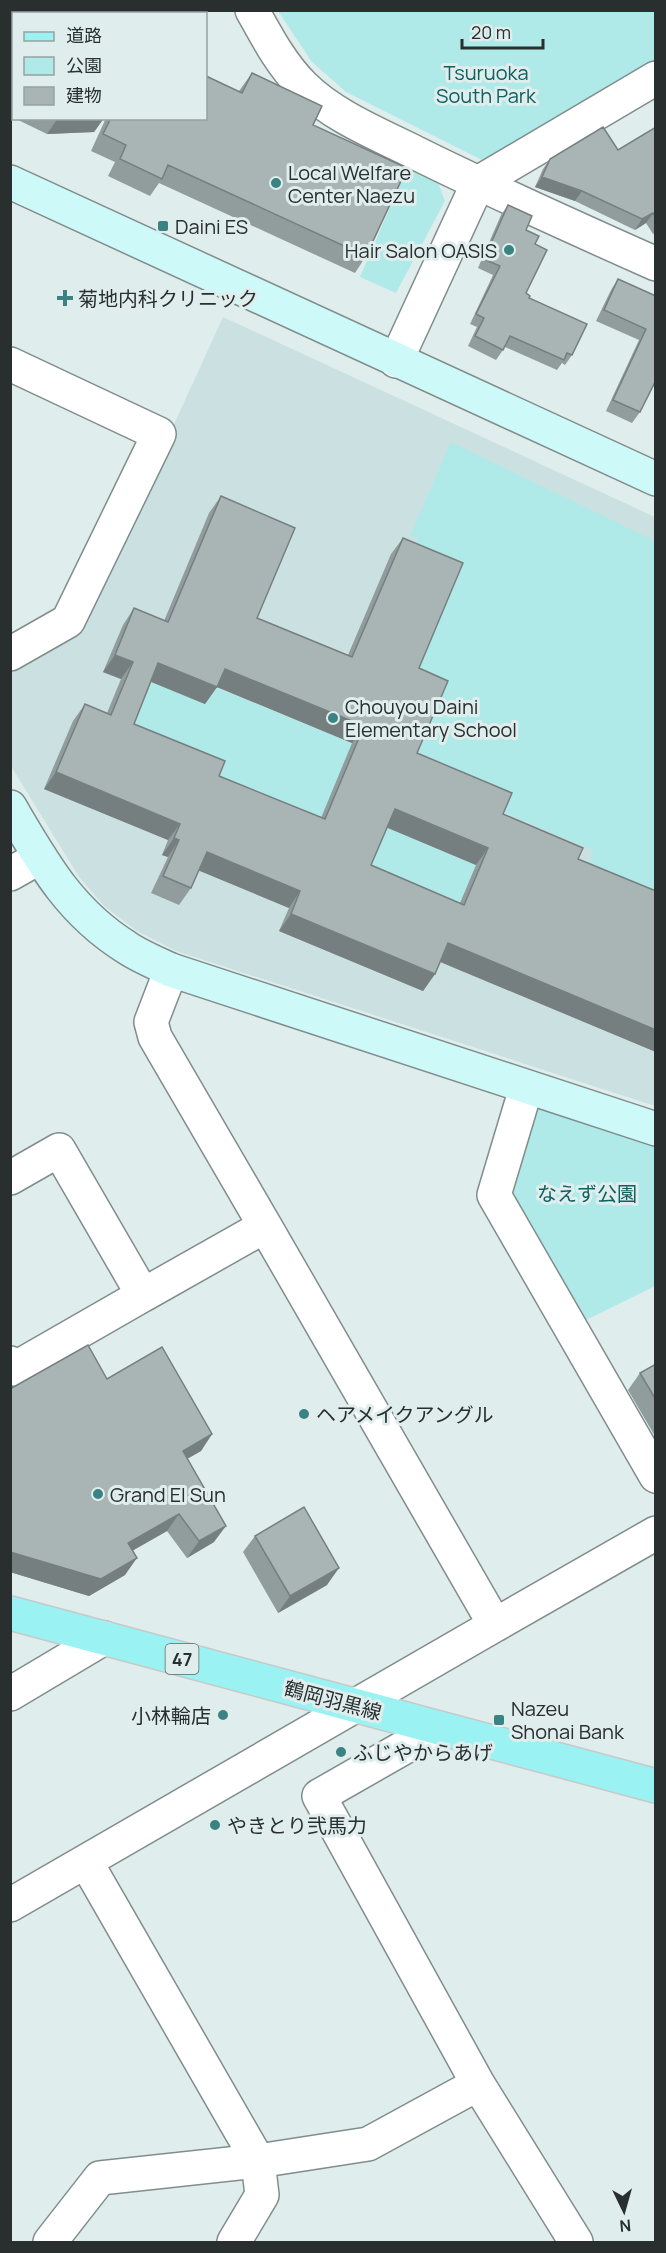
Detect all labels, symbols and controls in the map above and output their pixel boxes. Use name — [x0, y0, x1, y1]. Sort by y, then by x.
legend — [12, 12, 207, 120]
scale bar — [462, 12, 543, 50]
text: 20 m — [471, 20, 511, 44]
text: 道路 — [66, 23, 102, 47]
text: 公園 — [66, 53, 102, 77]
park label: Tsuruoka South Park — [436, 59, 537, 109]
text: 建物 — [66, 83, 102, 107]
place label: Local Welfare Center Naezu — [288, 159, 415, 209]
marker: Local Welfare Center Naezu — [269, 176, 283, 190]
place label: Daini ES — [175, 213, 248, 240]
marker: Daini ES — [156, 219, 170, 233]
place label: Hair Salon OASIS — [345, 237, 497, 264]
marker: Hair Salon OASIS — [502, 243, 516, 257]
place label: 菊地内科クリニック — [78, 285, 258, 312]
marker: 菊地内科クリニック — [56, 289, 74, 307]
place label: Chouyou Daini Elementary School — [345, 693, 517, 743]
marker: Chouyou Daini Elementary School — [326, 711, 340, 725]
park label: なえず公園 — [537, 1180, 637, 1207]
place label: ヘアメイクアングル — [316, 1401, 494, 1428]
marker: ヘアメイクアングル — [297, 1407, 311, 1421]
place label: Grand El Sun — [110, 1481, 226, 1508]
marker: Grand El Sun — [91, 1487, 105, 1501]
road number: 47 — [166, 1644, 198, 1674]
street label: 鶴岡羽黒線 — [281, 1674, 385, 1726]
place label: Nazeu Shonai Bank — [511, 1695, 625, 1745]
place label: 小林輪店 — [131, 1702, 211, 1729]
marker: 小林輪店 — [216, 1708, 230, 1722]
marker: Nazeu Shonai Bank — [492, 1713, 506, 1727]
place label: ふじやからあげ — [353, 1739, 493, 1766]
marker: ふじやからあげ — [334, 1745, 348, 1759]
place label: やきとり弐馬力 — [227, 1812, 367, 1839]
marker: やきとり弐馬力 — [208, 1818, 222, 1832]
north arrow — [594, 2181, 654, 2241]
text: N — [619, 2214, 632, 2237]

